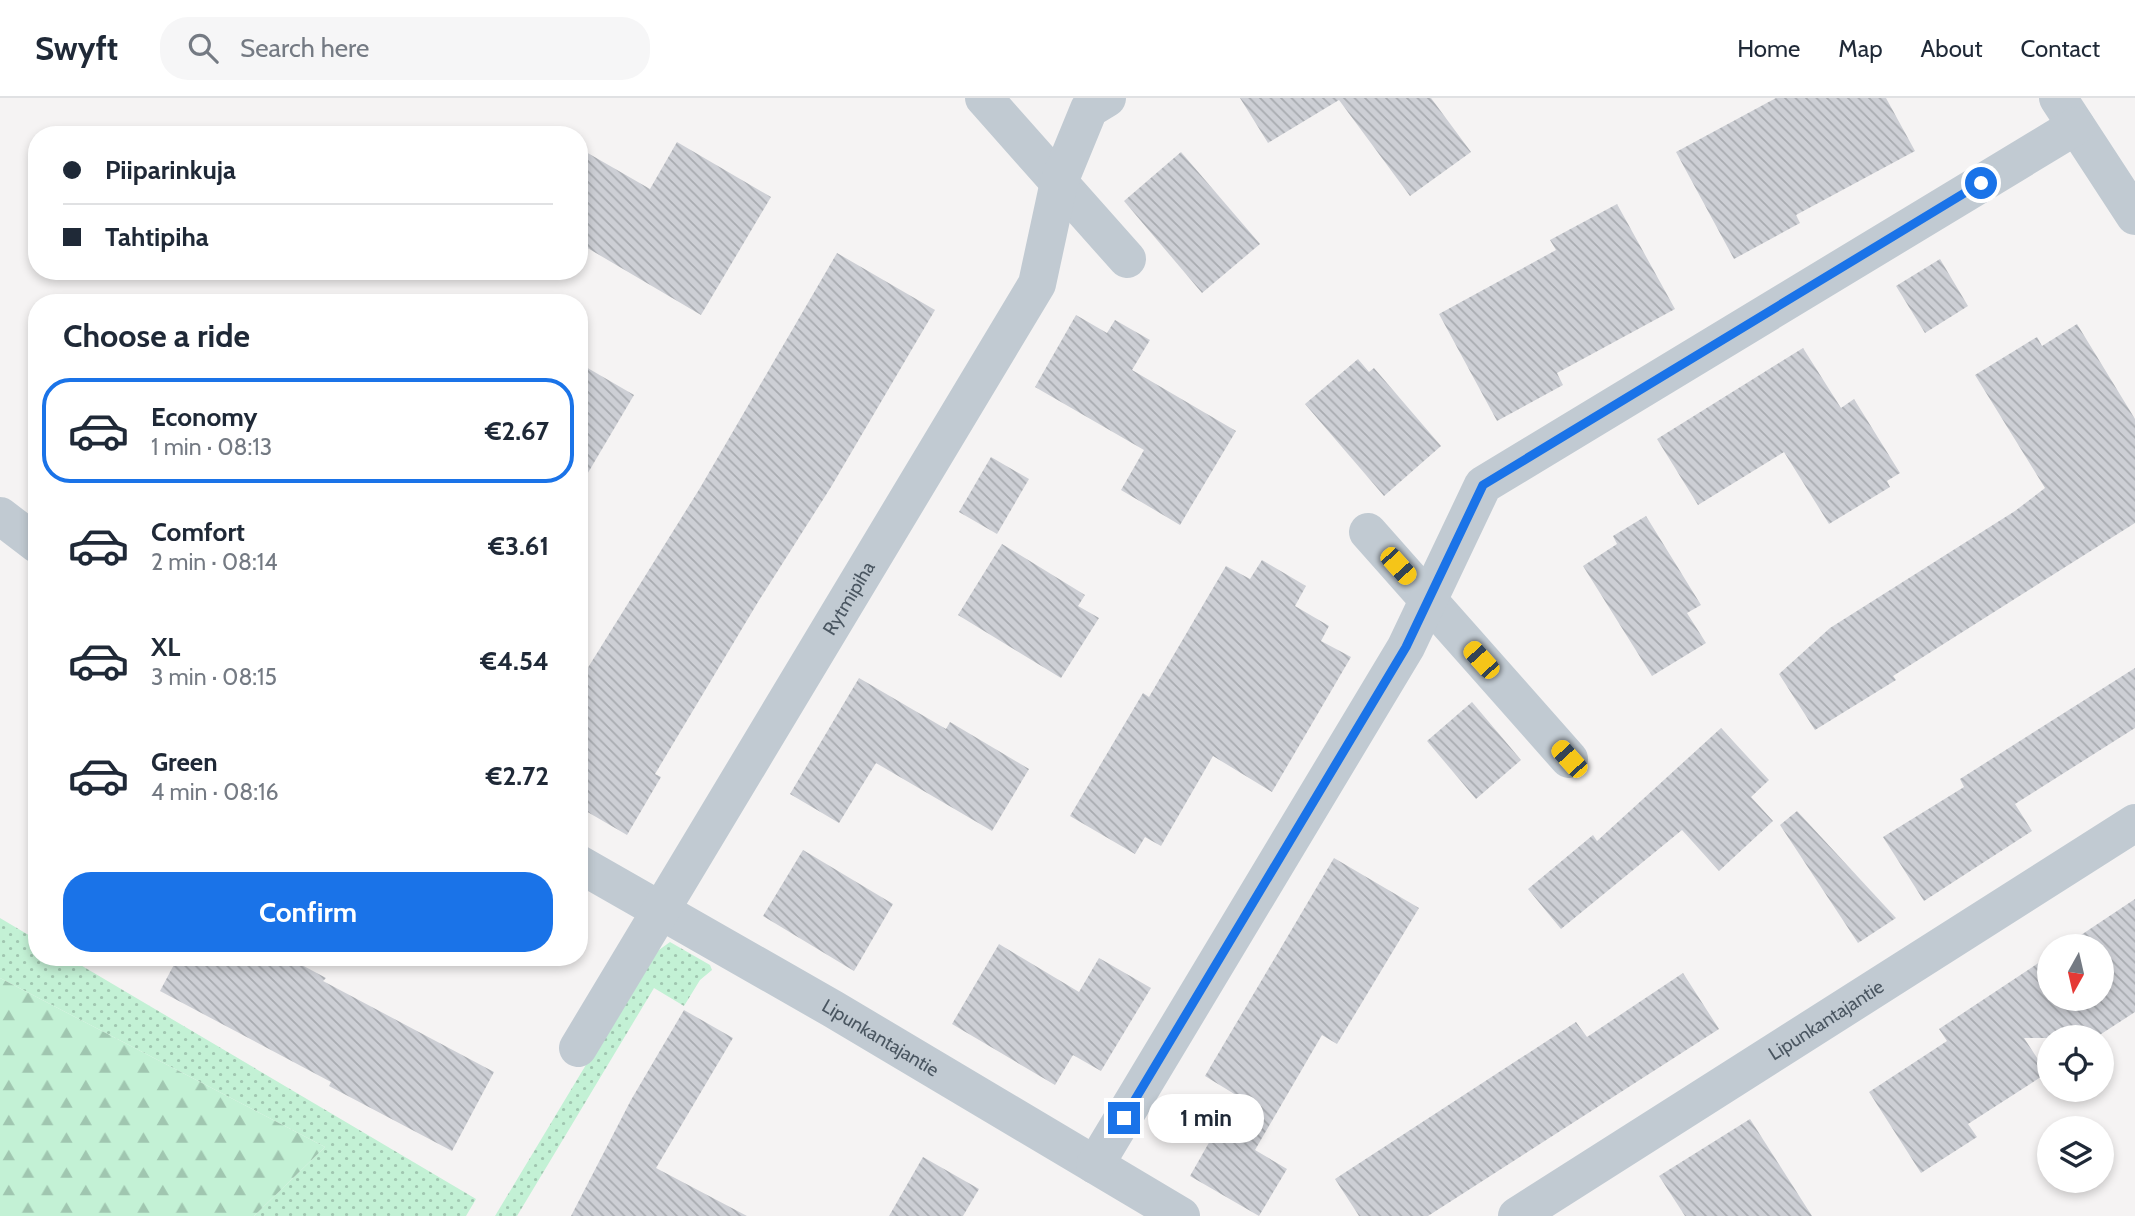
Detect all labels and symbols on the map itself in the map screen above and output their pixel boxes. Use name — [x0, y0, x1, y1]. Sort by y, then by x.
route start — [1965, 167, 1997, 199]
car — [1377, 543, 1420, 589]
street label: Rytmipiha — [817, 557, 879, 639]
car — [1460, 637, 1503, 683]
car — [1548, 736, 1591, 782]
north arrow — [2037, 934, 2114, 1012]
street label: Lipunkantajantie — [1764, 974, 1888, 1065]
street label: Lipunkantajantie — [818, 994, 944, 1081]
callout: 1 min — [1148, 1094, 1264, 1142]
route end — [1108, 1102, 1140, 1134]

